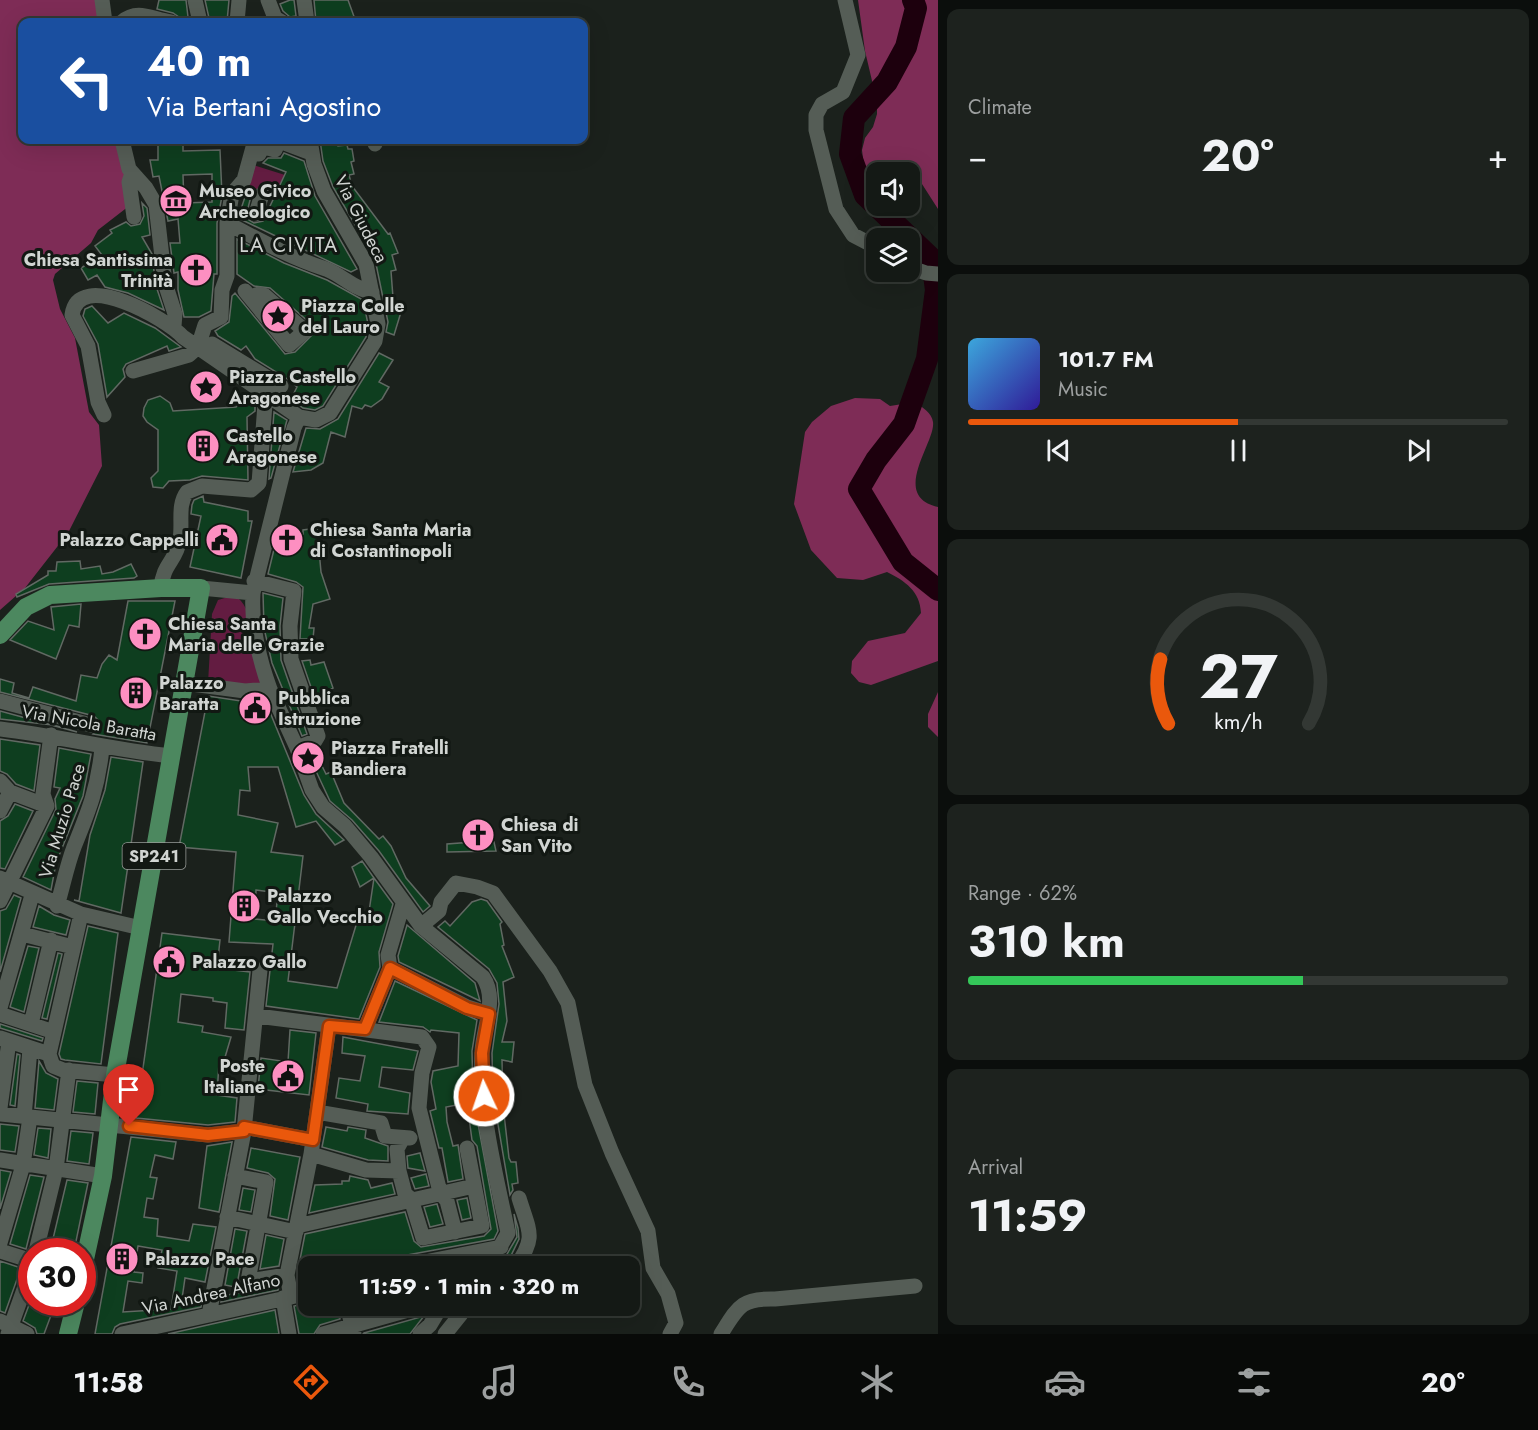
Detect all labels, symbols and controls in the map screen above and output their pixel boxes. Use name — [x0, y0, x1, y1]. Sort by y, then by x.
text: 40 m — [147, 31, 251, 92]
icon: left — [48, 42, 126, 120]
text: Via Bertani Agostino — [147, 87, 381, 126]
text: Climate — [968, 93, 1032, 122]
text: 20° — [1201, 123, 1274, 188]
text: − — [968, 133, 987, 180]
text: + — [1488, 133, 1508, 180]
map controls — [866, 162, 920, 282]
button: sound — [866, 162, 920, 216]
street label: Via Giudeca — [328, 171, 394, 267]
place label: Museo Civico Archeologico — [198, 178, 312, 225]
museum icon: Museo Civico Archeologico — [158, 183, 194, 219]
button: layers — [866, 228, 920, 282]
district label: LA CIVITA — [239, 231, 339, 260]
place label: Chiesa Santissima Trinità — [24, 247, 173, 294]
church icon: Chiesa Santissima Trinità — [178, 252, 214, 288]
place label: Piazza Colle del Lauro — [301, 293, 405, 340]
place icon: Piazza Colle del Lauro — [260, 298, 296, 334]
text: 101.7 FM — [1058, 343, 1154, 375]
place label: Piazza Castello Aragonese — [228, 364, 357, 411]
place icon: Piazza Castello Aragonese — [188, 369, 224, 405]
text: Music — [1058, 375, 1108, 404]
place label: Castello Aragonese — [225, 423, 317, 470]
building icon: Castello Aragonese — [185, 428, 221, 464]
icon: previous — [1042, 434, 1075, 467]
icon: pause — [1222, 434, 1255, 467]
icon: next — [1402, 434, 1435, 467]
place label: Chiesa Santa Maria di Costantinopoli — [310, 517, 471, 564]
public building icon: Palazzo Cappelli — [204, 522, 240, 558]
church icon: Chiesa Santa Maria di Costantinopoli — [269, 522, 305, 558]
place label: Palazzo Cappelli — [59, 527, 199, 553]
place label: Chiesa Santa Maria delle Grazie — [168, 611, 325, 658]
church icon: Chiesa Santa Maria delle Grazie — [127, 616, 163, 652]
text: 27 — [1199, 631, 1278, 721]
place label: Palazzo Baratta — [159, 670, 224, 717]
building icon: Palazzo Baratta — [118, 675, 154, 711]
place label: Pubblica Istruzione — [278, 685, 361, 732]
public building icon: Pubblica Istruzione — [237, 690, 273, 726]
street label: Via Nicola Baratta — [19, 698, 159, 748]
text: km/h — [1214, 706, 1262, 737]
place label: Piazza Fratelli Bandiera — [331, 735, 449, 782]
place icon: Piazza Fratelli Bandiera — [290, 740, 326, 776]
street label: Via Muzio Pace — [32, 760, 92, 882]
place label: Chiesa di San Vito — [501, 812, 579, 859]
church icon: Chiesa di San Vito — [460, 817, 496, 853]
road number: SP241 — [122, 843, 186, 869]
text: Range · 62% — [968, 879, 1077, 908]
place label: Palazzo Gallo Vecchio — [267, 883, 383, 930]
building icon: Palazzo Gallo Vecchio — [226, 888, 262, 924]
text: 310 km — [968, 909, 1125, 974]
public building icon: Palazzo Gallo — [151, 944, 187, 980]
place label: Palazzo Gallo — [192, 949, 307, 975]
place label: Poste Italiane — [204, 1053, 265, 1100]
public building icon: Poste Italiane — [270, 1058, 306, 1094]
pin — [103, 1064, 154, 1126]
position arrow — [452, 1064, 516, 1128]
icon: arrive — [112, 1073, 145, 1106]
text: Arrival — [968, 1153, 1023, 1182]
text: 11:59 — [968, 1183, 1087, 1248]
speed limit sign: 30 — [18, 1238, 96, 1316]
building icon: Palazzo Pace — [104, 1241, 140, 1277]
place label: Palazzo Pace — [145, 1246, 255, 1272]
street label: Via Andrea Alfano — [140, 1267, 283, 1321]
text: 11:59 · 1 min · 320 m — [359, 1270, 579, 1302]
icon: directions — [290, 1361, 332, 1403]
icon: music — [479, 1361, 521, 1403]
icon: phone — [667, 1361, 709, 1403]
icon: climate — [856, 1361, 898, 1403]
icon: car — [1044, 1361, 1086, 1403]
icon: filters — [1233, 1361, 1275, 1403]
text: 11:58 — [73, 1363, 144, 1402]
text: 20° — [1421, 1363, 1465, 1402]

